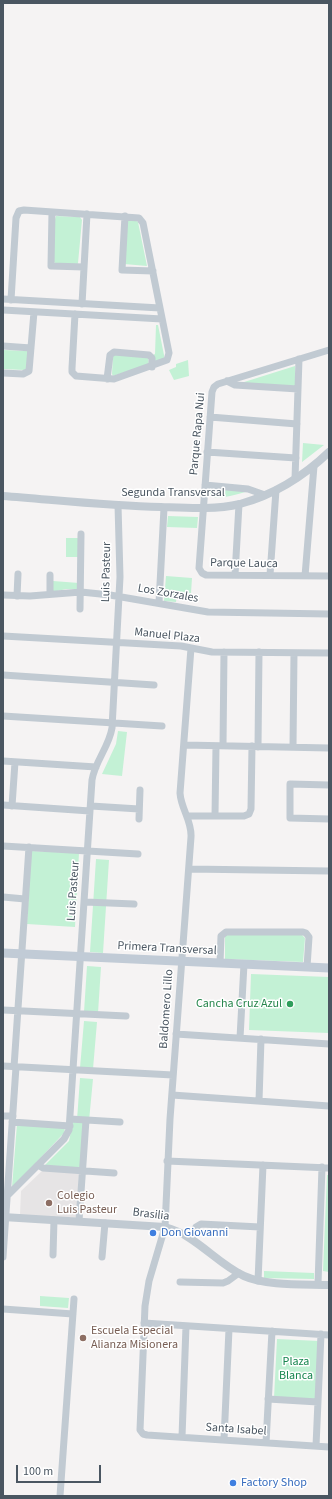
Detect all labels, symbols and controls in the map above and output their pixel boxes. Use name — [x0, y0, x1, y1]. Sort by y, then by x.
street label: Parque Rapa Nui — [187, 392, 209, 476]
street label: Segunda Transversal — [121, 486, 225, 500]
street label: Luis Pasteur — [99, 542, 115, 602]
street label: Parque Lauca — [210, 556, 278, 572]
street label: Los Zorzales — [137, 582, 199, 606]
street label: Manuel Plaza — [133, 625, 201, 647]
street label: Luis Pasteur — [65, 860, 83, 922]
street label: Primera Transversal — [117, 939, 217, 959]
street label: Baldomero Lillo — [157, 969, 177, 1049]
place label: Cancha Cruz Azul — [196, 997, 282, 1011]
marker: Cancha Cruz Azul — [285, 999, 295, 1009]
place label: Colegio Luis Pasteur — [57, 1189, 117, 1217]
marker: Colegio Luis Pasteur — [44, 1198, 54, 1208]
street label: Brasilia — [132, 1206, 170, 1224]
place label: Don Giovanni — [161, 1226, 228, 1240]
marker: Don Giovanni — [148, 1228, 158, 1238]
place label: Escuela Especial Alianza Misionera — [91, 1324, 178, 1352]
marker: Escuela Especial Alianza Misionera — [78, 1333, 88, 1343]
park label: Plaza Blanca — [279, 1355, 313, 1383]
street label: Santa Isabel — [205, 1421, 267, 1439]
scale bar — [18, 1457, 103, 1483]
text: 100 m — [23, 1463, 53, 1480]
place label: Factory Shop — [241, 1476, 307, 1490]
marker: Factory Shop — [228, 1478, 238, 1488]

